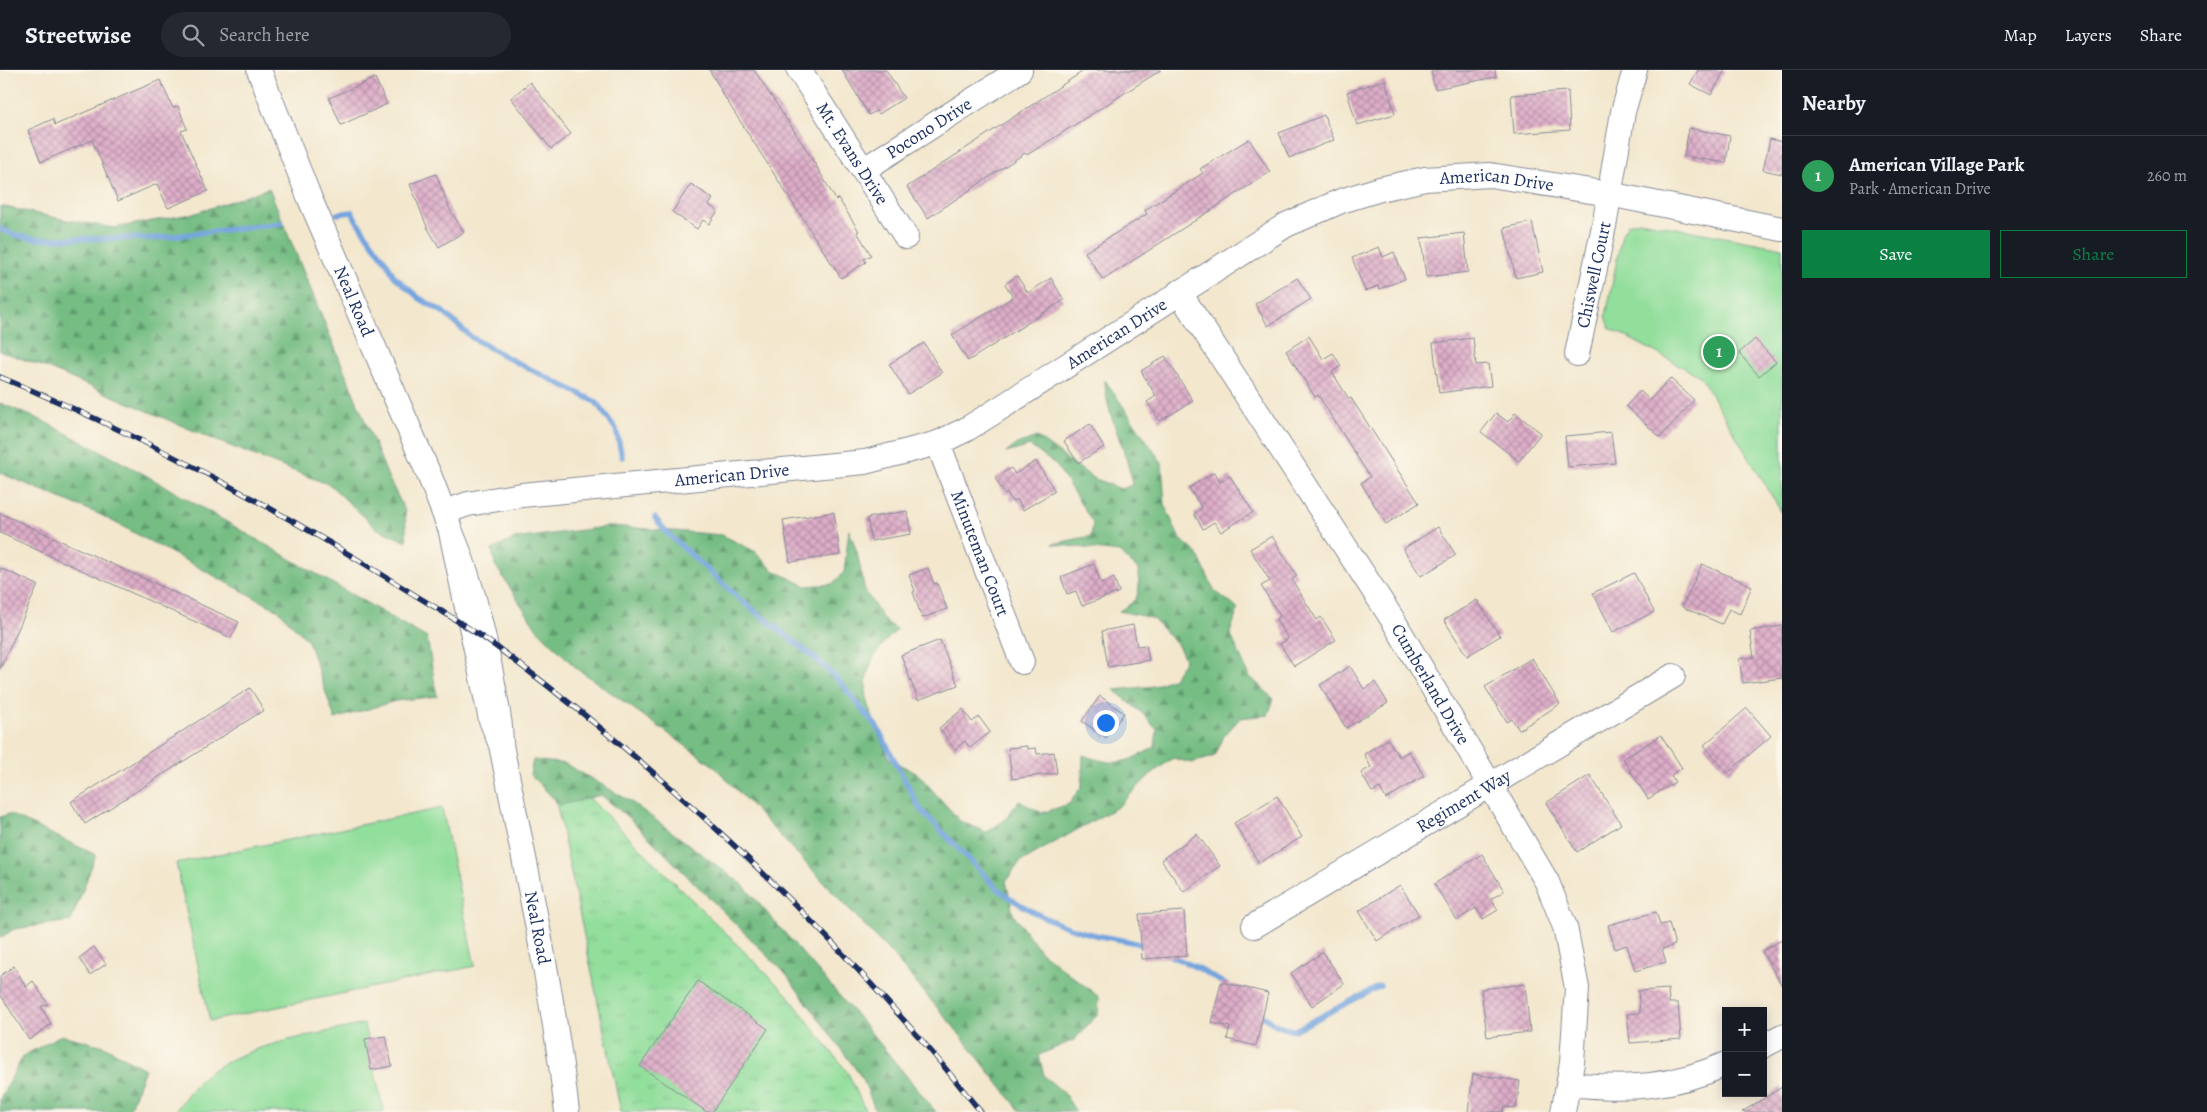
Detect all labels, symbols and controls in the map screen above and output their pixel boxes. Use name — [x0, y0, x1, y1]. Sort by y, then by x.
search box — [161, 12, 511, 57]
text: Streetwise — [25, 19, 131, 51]
icon: search — [179, 21, 207, 49]
text: Search here — [219, 22, 310, 48]
text: Map — [2004, 23, 2037, 47]
text: Layers — [2065, 23, 2112, 47]
text: Share — [2140, 23, 2182, 47]
text: Nearby — [1802, 89, 1865, 117]
street label: Pocono Drive — [881, 92, 976, 164]
street label: Mt. Evans Drive — [811, 97, 894, 209]
text: American Village Park — [1849, 152, 2024, 178]
street label: American Drive — [1438, 163, 1556, 197]
text: 1 — [1815, 165, 1821, 187]
text: 260 m — [2147, 165, 2187, 187]
text: Park · American Drive — [1849, 178, 1991, 200]
street label: Chiswell Court — [1571, 219, 1617, 330]
button: Save — [1802, 230, 1990, 278]
button: Share — [2000, 230, 2187, 278]
street label: Neal Road — [328, 262, 380, 340]
street label: American Drive — [1061, 292, 1172, 375]
pin: 1 — [1703, 333, 1735, 371]
street label: American Drive — [673, 457, 790, 492]
street label: Minuteman Court — [945, 487, 1015, 620]
street label: Cumberland Drive — [1386, 619, 1476, 749]
your location — [1093, 710, 1119, 736]
street label: Regiment Way — [1412, 763, 1516, 839]
street label: Neal Road — [519, 889, 556, 967]
map controls — [1722, 1007, 1767, 1097]
button: + — [1722, 1007, 1767, 1052]
button: − — [1722, 1052, 1767, 1097]

